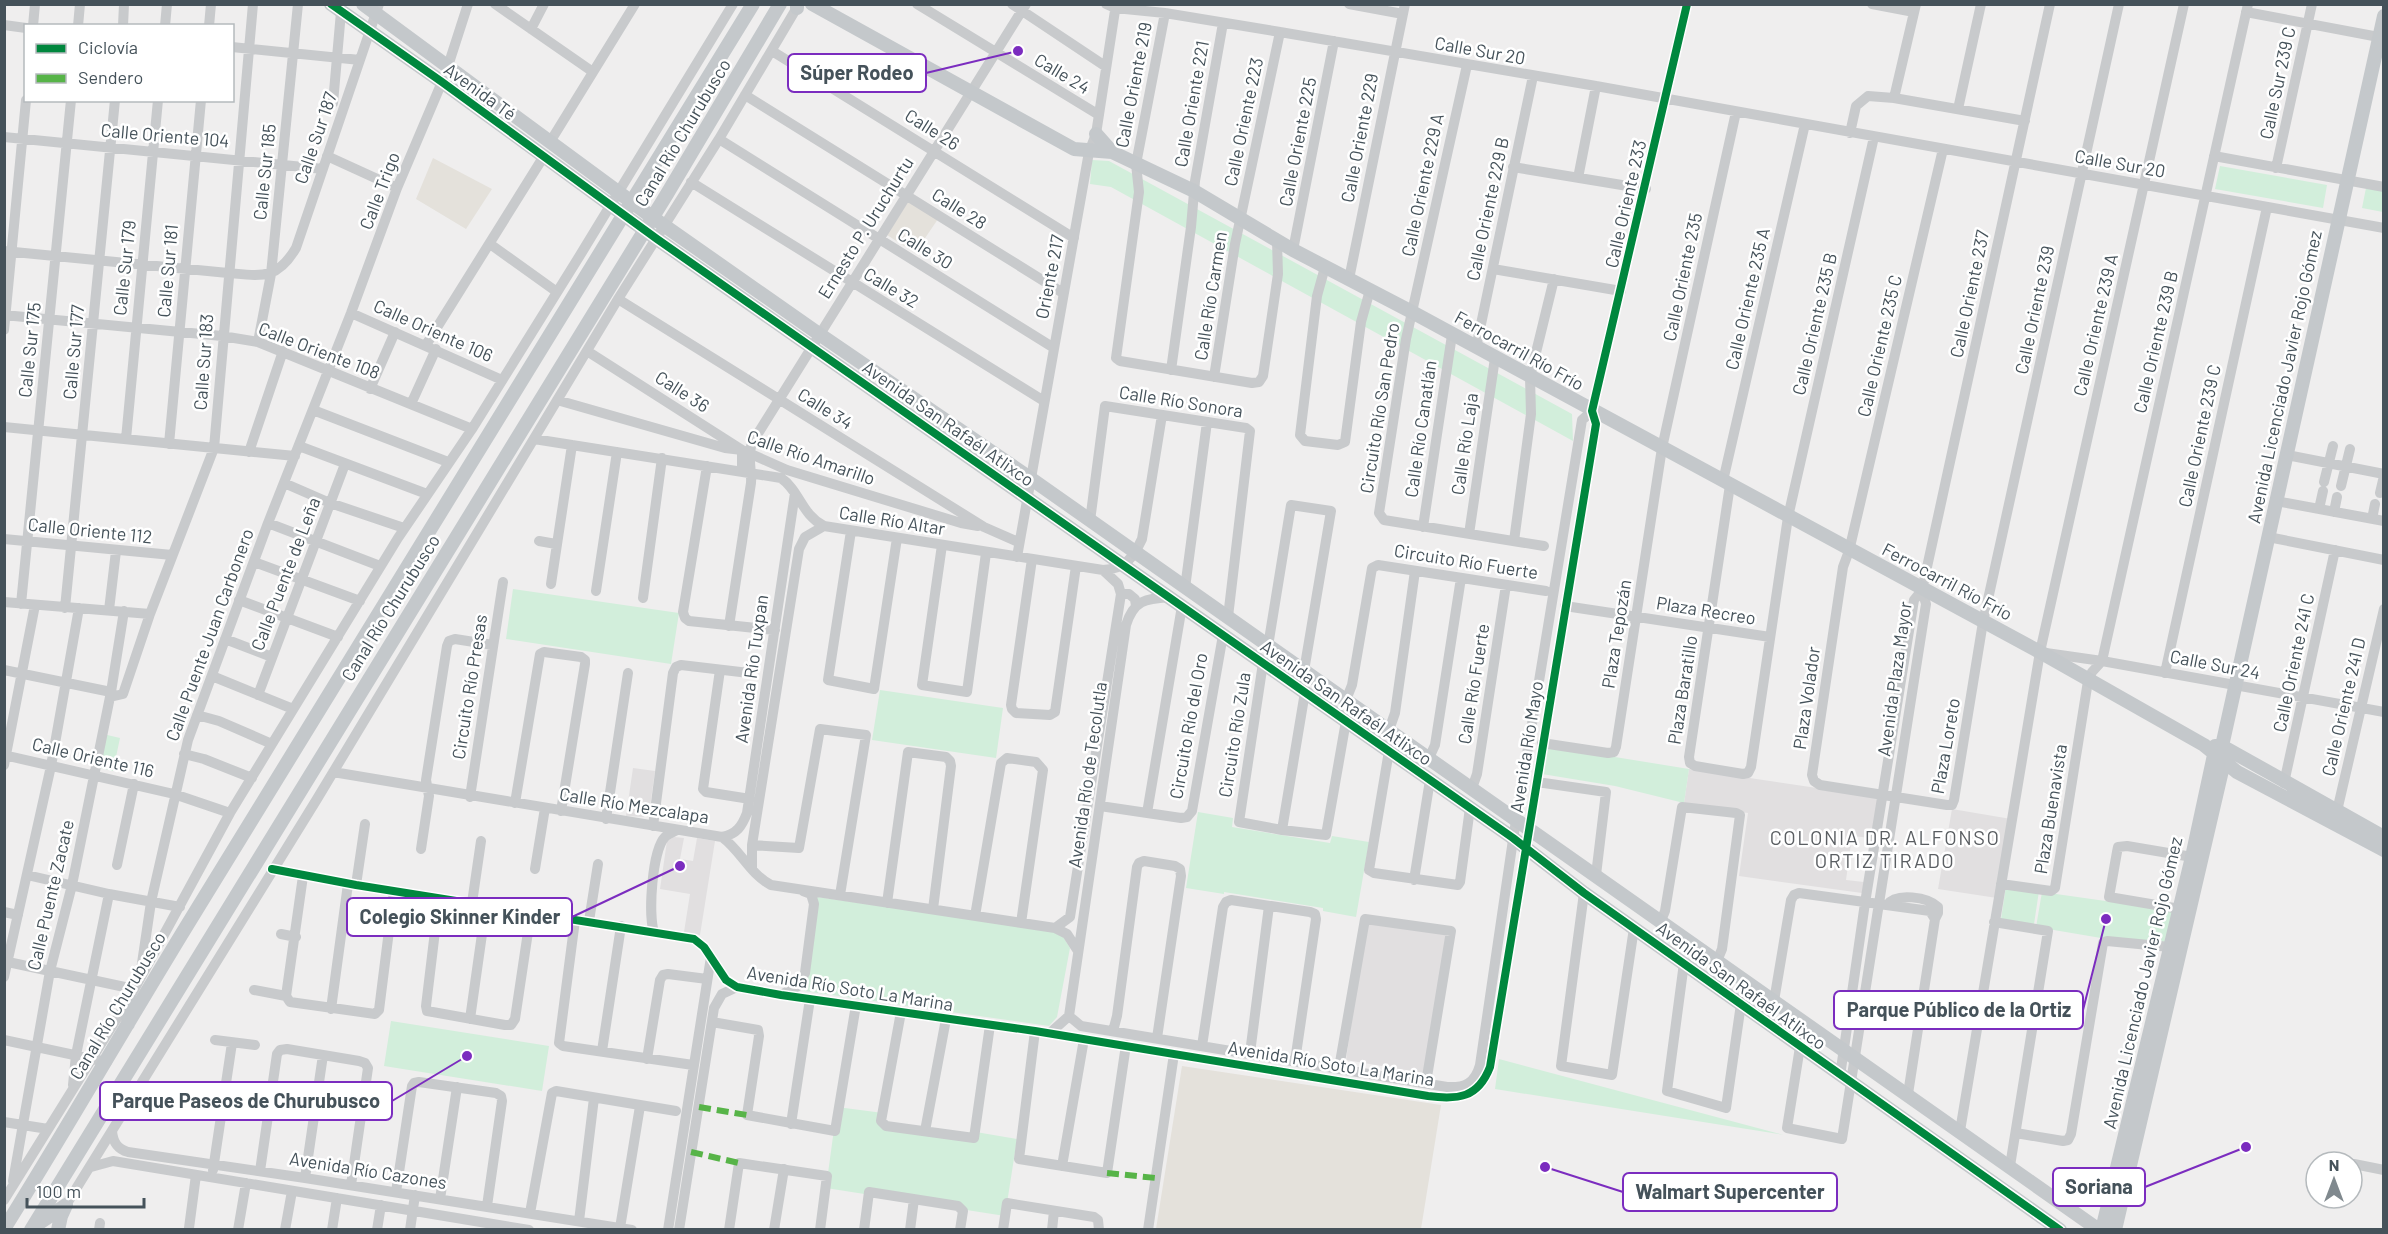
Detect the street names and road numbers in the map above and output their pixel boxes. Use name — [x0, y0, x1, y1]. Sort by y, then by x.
street label: Calle Oriente 219 — [1110, 20, 1156, 150]
street label: Calle Sur 239 C — [2254, 25, 2300, 141]
street label: Calle Sur 20 — [1433, 31, 1527, 69]
street label: Calle Oriente 221 — [1169, 39, 1213, 169]
street label: Calle 24 — [1031, 48, 1094, 98]
street label: Canal Río Churubusco — [629, 55, 735, 210]
street label: Calle Oriente 223 — [1219, 55, 1267, 188]
street label: Avenida Té — [440, 58, 521, 125]
street label: Calle Oriente 229 — [1336, 71, 1382, 204]
street label: Calle Oriente 225 — [1274, 75, 1320, 208]
street label: Calle Sur 187 — [289, 88, 341, 187]
street label: Calle 26 — [901, 104, 964, 154]
street label: Calle Oriente 229 A — [1396, 111, 1448, 258]
street label: Calle Oriente 104 — [100, 118, 230, 152]
street label: Calle Sur 185 — [248, 123, 280, 221]
street label: Calle Oriente 229 B — [1461, 135, 1513, 283]
street label: Calle Oriente 233 — [1600, 138, 1650, 270]
street label: Calle Sur 20 — [2073, 144, 2167, 182]
street label: Calle Trigo — [354, 149, 404, 233]
street label: Ernesto P. Uruchurtu — [813, 153, 918, 302]
street label: Calle 28 — [928, 183, 991, 234]
street label: Calle Oriente 235 — [1658, 211, 1706, 343]
street label: Calle Sur 179 — [108, 219, 140, 317]
street label: Calle Sur 181 — [152, 223, 182, 318]
street label: Calle 30 — [894, 223, 957, 274]
street label: Calle Oriente 235 A — [1720, 226, 1774, 372]
street label: Calle Oriente 237 — [1945, 227, 1993, 360]
street label: Avenida Licenciado Javier Rojo Gómez — [2242, 228, 2326, 525]
street label: Calle Río Carmen — [1189, 230, 1231, 362]
street label: Oriente 217 — [1030, 232, 1068, 321]
street label: Calle Oriente 239 — [2010, 244, 2058, 376]
street label: Calle Oriente 235 B — [1787, 250, 1841, 397]
street label: Calle Oriente 239 A — [2068, 251, 2122, 398]
street label: Calle 32 — [860, 262, 923, 312]
street label: Calle Oriente 239 B — [2128, 268, 2182, 415]
street label: Calle Oriente 235 C — [1852, 273, 1906, 419]
street label: Calle Oriente 106 — [370, 294, 496, 366]
street label: Calle Sur 175 — [13, 301, 45, 399]
street label: Calle Sur 177 — [58, 303, 88, 400]
street label: Ferrocarril Río Frío — [1451, 306, 1588, 395]
street label: Calle Sur 183 — [189, 313, 217, 411]
street label: Calle Oriente 108 — [255, 317, 383, 383]
street label: Circuito Río San Pedro — [1355, 321, 1403, 495]
street label: Avenida San Rafaél Atlixco — [859, 356, 1039, 491]
street label: Calle Río Canatlán — [1400, 359, 1441, 499]
street label: Calle Oriente 239 C — [2173, 362, 2225, 509]
street label: Calle 36 — [651, 366, 714, 417]
street label: Calle Río Sonora — [1118, 380, 1245, 422]
street label: Calle 34 — [794, 383, 857, 434]
street label: Calle Río Laja — [1446, 391, 1482, 496]
street label: Calle Río Amarillo — [744, 425, 878, 489]
street label: Calle Puente de Leña — [246, 494, 324, 653]
street label: Calle Río Altar — [838, 501, 947, 539]
street label: Calle Oriente 112 — [27, 513, 153, 547]
street label: Calle Puente Juan Carbonero — [160, 525, 258, 744]
street label: Canal Río Churubusco — [336, 530, 444, 685]
street label: Ferrocarril Río Frío — [1879, 538, 2016, 625]
street label: Circuito Río Fuerte — [1393, 539, 1540, 583]
street label: Plaza Tepozán — [1597, 578, 1635, 690]
street label: Plaza Recreo — [1655, 591, 1758, 629]
street label: Calle Oriente 241 C — [2268, 591, 2318, 734]
street label: Avenida Río Tuxpan — [730, 593, 772, 745]
street label: Avenida Plaza Mayor — [1872, 600, 1916, 758]
street label: Circuito Río Presas — [447, 613, 491, 761]
street label: Calle Río Fuerte — [1453, 622, 1493, 746]
street label: Plaza Baratillo — [1663, 634, 1701, 746]
street label: Avenida San Rafaél Atlixco — [1257, 635, 1437, 770]
street label: Calle Oriente 241 D — [2316, 635, 2370, 778]
street label: Plaza Volador — [1788, 644, 1824, 751]
street label: Calle Sur 24 — [2168, 645, 2262, 684]
street label: Circuito Río del Oro — [1164, 651, 1212, 801]
street label: Circuito Río Zula — [1213, 671, 1255, 799]
street label: Avenida Río Mayo — [1505, 679, 1547, 814]
street label: Avenida Río de Tecolutla — [1063, 680, 1111, 869]
street label: Plaza Loreto — [1926, 696, 1964, 795]
street label: Calle Oriente 116 — [30, 732, 156, 782]
street label: Plaza Buenavista — [2029, 742, 2071, 875]
street label: Calle Río Mezcalapa — [558, 782, 711, 828]
street label: Calle Puente Zacate — [22, 817, 78, 972]
street label: Avenida Licenciado Javier Rojo Gómez — [2098, 835, 2186, 1131]
street label: Avenida San Rafaél Atlixco — [1653, 916, 1831, 1054]
street label: Canal Río Churubusco — [64, 928, 170, 1083]
street label: Avenida Río Soto La Marina — [745, 961, 955, 1015]
street label: Avenida Río Soto La Marina — [1226, 1036, 1436, 1090]
street label: Avenida Río Cazones — [288, 1147, 448, 1193]

